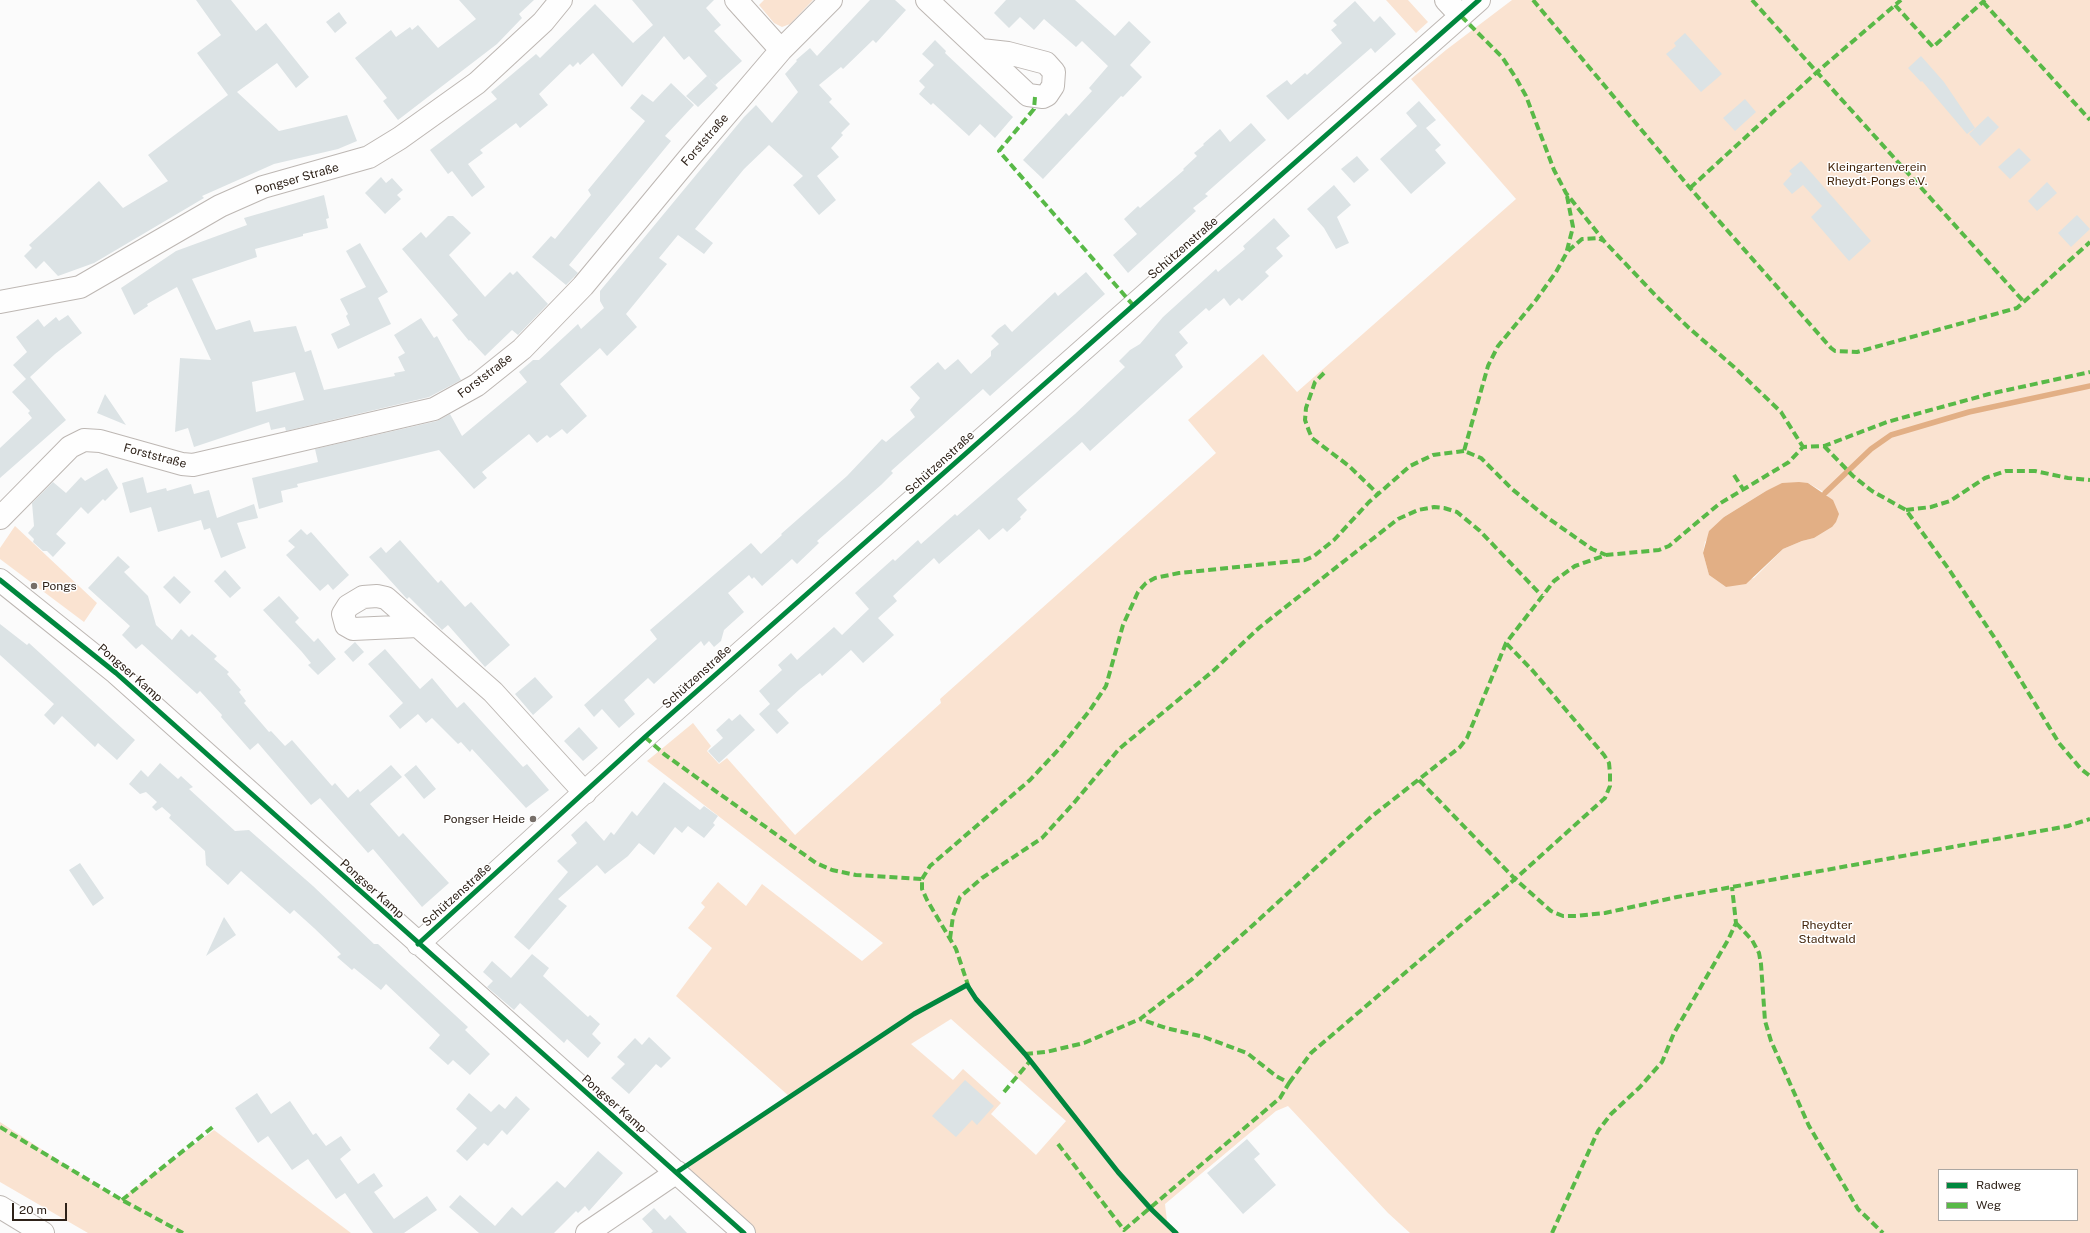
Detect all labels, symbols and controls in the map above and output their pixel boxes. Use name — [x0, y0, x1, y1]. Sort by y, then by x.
street label: Forststraße — [678, 111, 732, 169]
street label: Pongser Straße — [253, 160, 341, 198]
park label: Kleingartenverein Rheydt-Pongs e.V. — [1827, 160, 1927, 188]
street label: Schützenstraße — [1145, 214, 1221, 282]
street label: Forststraße — [455, 351, 515, 401]
street label: Schützenstraße — [902, 428, 978, 498]
street label: Forststraße — [122, 441, 188, 471]
place label: Pongs — [42, 579, 77, 593]
marker: Pongs — [29, 581, 39, 591]
street label: Pongser Kamp — [95, 641, 165, 705]
street label: Schützenstraße — [659, 642, 735, 712]
place label: Pongser Heide — [443, 812, 525, 826]
marker: Pongser Heide — [528, 814, 538, 824]
street label: Pongser Kamp — [337, 856, 407, 922]
street label: Schützenstraße — [419, 860, 495, 930]
park label: Rheydter Stadtwald — [1798, 918, 1856, 946]
street label: Pongser Kamp — [579, 1072, 649, 1136]
legend — [1938, 1169, 2078, 1221]
text: Radweg — [1976, 1178, 2021, 1192]
scale bar — [14, 1195, 69, 1221]
text: Weg — [1976, 1198, 2001, 1212]
text: 20 m — [19, 1203, 47, 1217]

